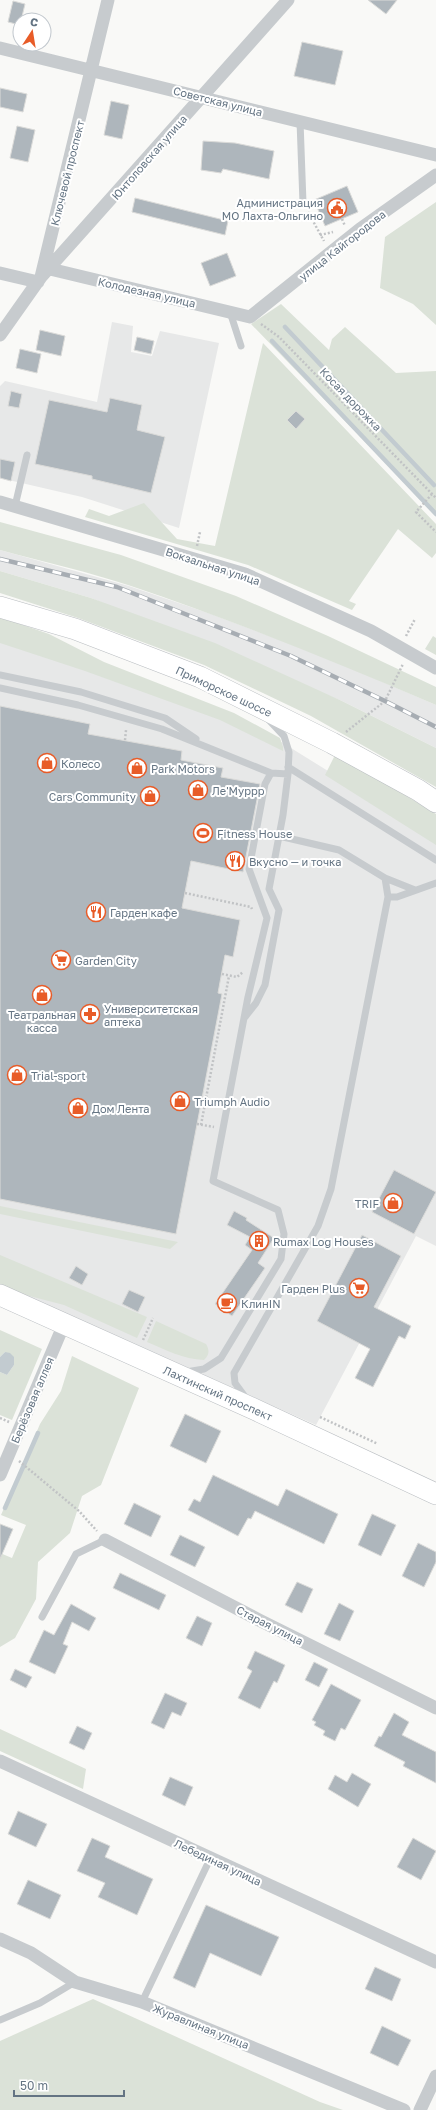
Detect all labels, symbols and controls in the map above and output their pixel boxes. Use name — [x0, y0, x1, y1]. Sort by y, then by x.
north arrow — [12, 12, 52, 52]
text: С — [29, 15, 40, 29]
street label: Советская улица — [172, 84, 264, 118]
street label: Юнтоловская улица — [109, 112, 189, 202]
street label: Ключевой проспект — [48, 118, 87, 227]
place label: Администрация МО Лахта-Ольгино — [222, 196, 323, 222]
public building icon: Администрация МО Лахта-Ольгино — [326, 197, 348, 219]
street label: улица Кайгородова — [296, 207, 388, 283]
street label: Колодезная улица — [97, 274, 197, 310]
street label: Косая дорожка — [318, 365, 384, 433]
street label: Вокзальная улица — [164, 545, 262, 587]
street label: Приморское шоссе — [174, 663, 274, 719]
shop icon: Колесо — [36, 752, 58, 774]
place label: Колесо — [61, 757, 101, 770]
shop icon: Park Motors — [126, 757, 148, 779]
place label: Park Motors — [151, 762, 215, 775]
shop icon: Ле'Муррр — [187, 779, 209, 801]
place label: Ле'Муррр — [212, 784, 265, 797]
shop icon: Cars Community — [139, 785, 161, 807]
place label: Cars Community — [49, 790, 136, 803]
sports icon: Fitness House — [192, 822, 214, 844]
place label: Fitness House — [217, 827, 292, 840]
restaurant icon: Вкусно — и точка — [224, 850, 246, 872]
place label: Вкусно — и точка — [249, 855, 341, 868]
restaurant icon: Гарден кафе — [85, 901, 107, 923]
place label: Гарден кафе — [110, 906, 177, 919]
supermarket icon: Garden City — [50, 949, 72, 971]
place label: Garden City — [75, 954, 137, 967]
shop icon: Театральная касса — [31, 984, 53, 1006]
place label: Университетская аптека — [104, 1002, 198, 1028]
pharmacy icon: Университетская аптека — [79, 1003, 101, 1025]
place label: Театральная касса — [8, 1008, 76, 1034]
shop icon: Trial-sport — [6, 1064, 28, 1086]
place label: Trial-sport — [31, 1069, 86, 1082]
shop icon: Triumph Audio — [169, 1090, 191, 1112]
place label: Triumph Audio — [194, 1095, 270, 1108]
shop icon: Дом Лента — [67, 1097, 89, 1119]
place label: Дом Лента — [92, 1102, 150, 1115]
shop icon: TRIF — [382, 1192, 404, 1214]
place label: TRIF — [355, 1197, 379, 1210]
building icon: Rumax Log Houses — [248, 1230, 270, 1252]
place label: Rumax Log Houses — [273, 1235, 374, 1248]
supermarket icon: Гарден Plus — [348, 1277, 370, 1299]
place label: Гарден Plus — [281, 1282, 345, 1295]
cafe icon: КлинIN — [216, 1292, 238, 1314]
place label: КлинIN — [241, 1297, 281, 1310]
street label: Берёзовая аллея — [8, 1355, 56, 1445]
street label: Лахтинский проспект — [161, 1363, 275, 1423]
street label: Старая улица — [234, 1603, 306, 1647]
street label: Лебединая улица — [172, 1836, 264, 1888]
street label: Журавлиная улица — [151, 2001, 251, 2051]
scale bar — [14, 2072, 124, 2098]
text: 50 m — [20, 2078, 48, 2093]

